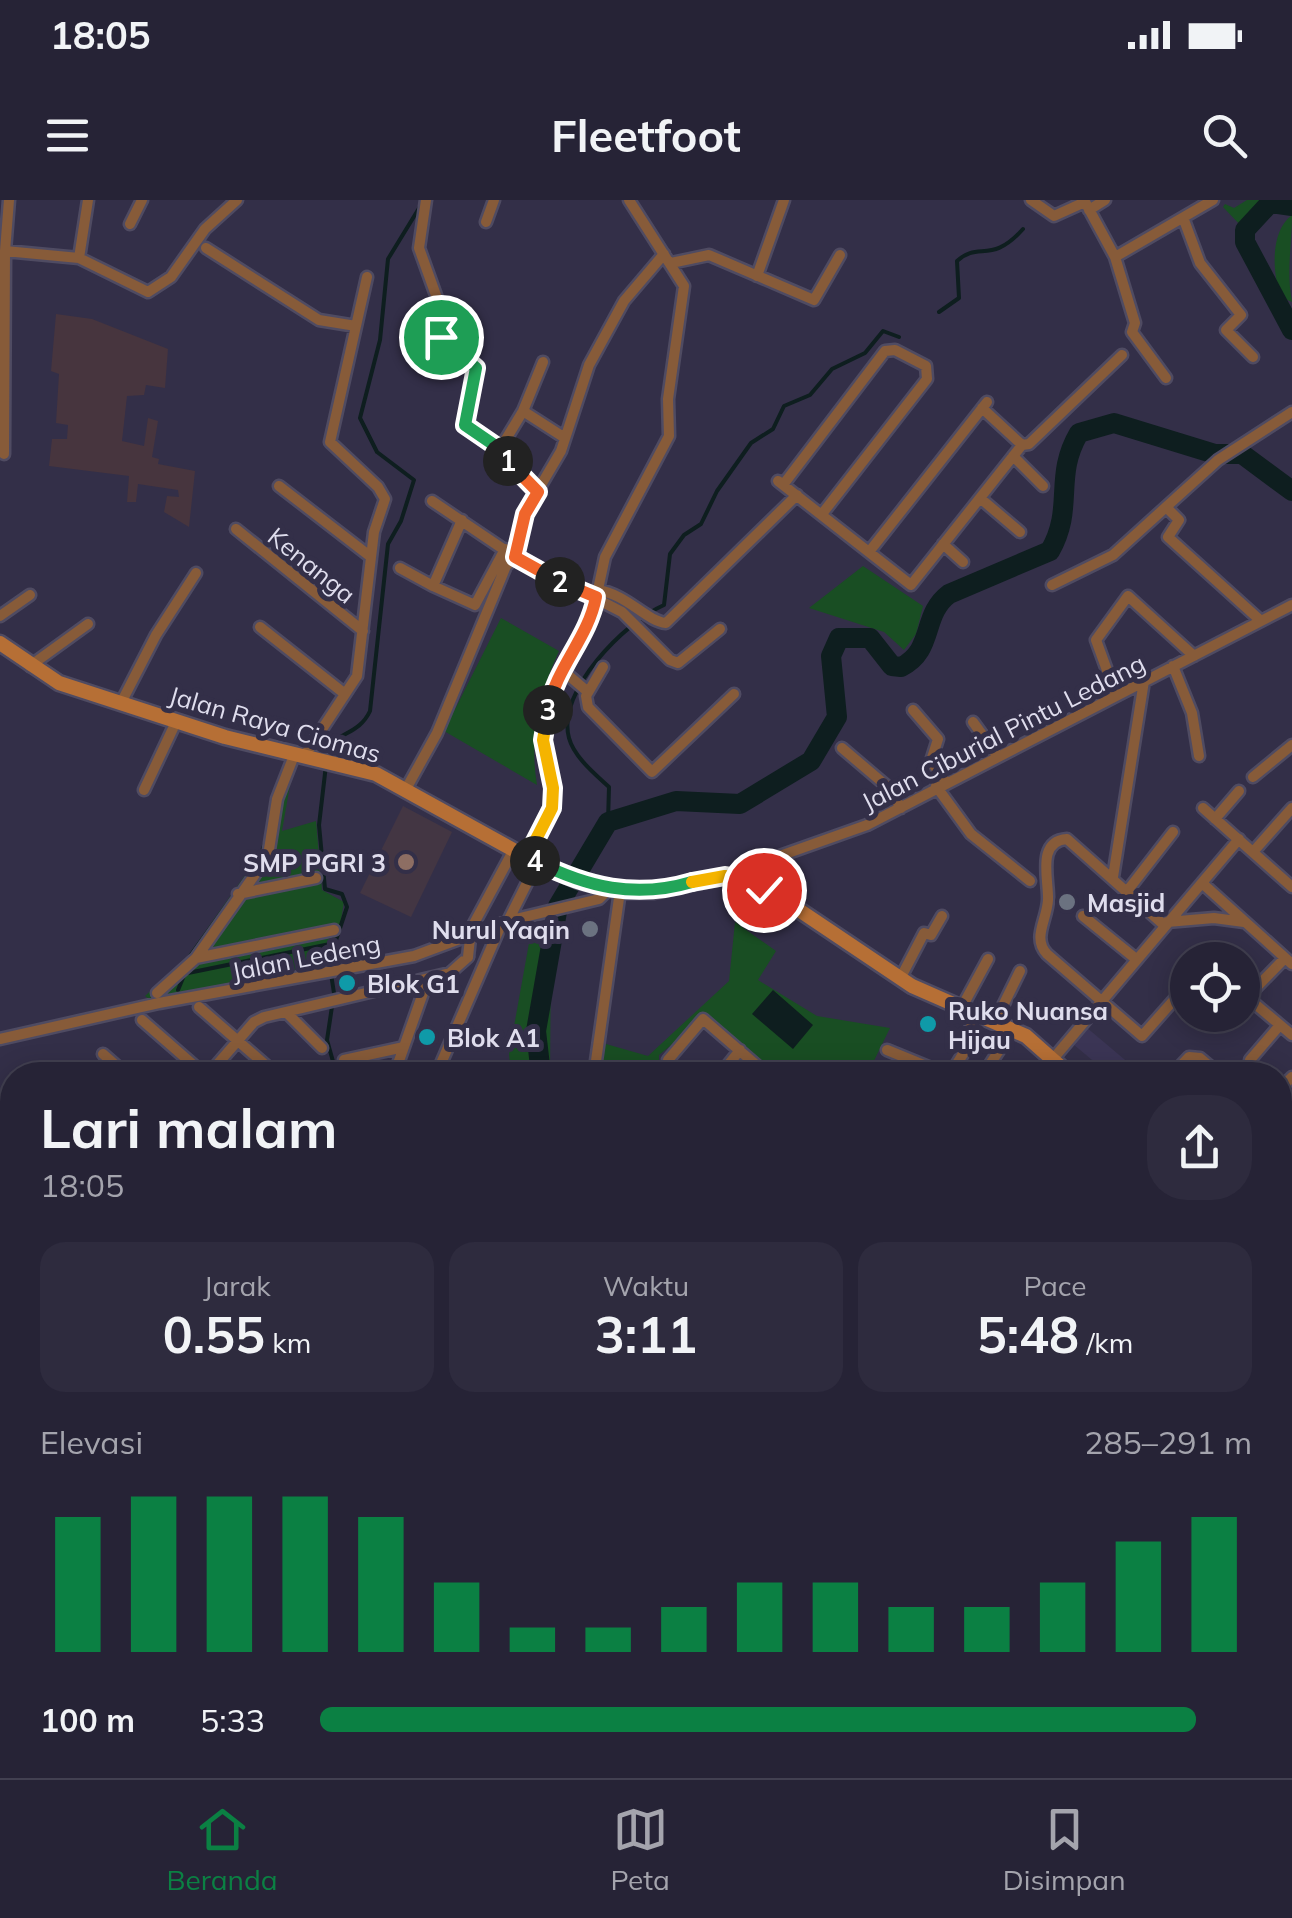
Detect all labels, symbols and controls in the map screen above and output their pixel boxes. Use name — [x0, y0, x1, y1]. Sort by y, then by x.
text: 18:05 — [50, 11, 151, 59]
text: Fleetfoot — [551, 107, 741, 163]
icon: menu — [40, 108, 95, 163]
icon: search — [1197, 108, 1252, 163]
pin — [399, 295, 484, 380]
icon: arrive — [414, 310, 469, 365]
pin: 1 — [483, 436, 533, 486]
text: 1 — [500, 443, 516, 478]
street label: Kenanga — [262, 520, 362, 610]
pin: 2 — [535, 557, 585, 607]
text: 2 — [552, 564, 568, 599]
street label: Jalan Ciburial Pintu Ledang — [856, 647, 1150, 817]
street label: Jalan Raya Ciomas — [166, 679, 384, 769]
pin: 3 — [523, 685, 573, 735]
text: 3 — [540, 692, 556, 727]
pin: 4 — [510, 836, 560, 886]
text: 4 — [527, 843, 543, 878]
place label: SMP PGRI 3 — [243, 847, 386, 878]
pin — [722, 848, 807, 933]
marker: SMP PGRI 3 — [395, 851, 417, 873]
icon: check — [737, 863, 792, 918]
place label: Masjid — [1087, 887, 1165, 918]
marker: Masjid — [1056, 891, 1078, 913]
place label: Nurul Yaqin — [432, 914, 570, 945]
marker: Nurul Yaqin — [579, 918, 601, 940]
street label: Jalan Ledeng — [229, 927, 383, 987]
map controls — [1170, 942, 1260, 1032]
button: locate — [1170, 942, 1260, 1032]
place label: Blok G1 — [367, 968, 460, 999]
marker: Blok G1 — [336, 972, 358, 994]
place label: Ruko Nuansa Hijau — [948, 995, 1108, 1055]
marker: Ruko Nuansa Hijau — [917, 1013, 939, 1035]
place label: Blok A1 — [447, 1022, 540, 1053]
marker: Blok A1 — [416, 1026, 438, 1048]
text: Lari malam — [40, 1093, 337, 1162]
button: share — [1147, 1095, 1252, 1200]
text: 18:05 — [40, 1165, 124, 1205]
text: Jarak — [203, 1268, 271, 1303]
text: Waktu — [603, 1268, 689, 1303]
text: Pace — [1023, 1268, 1087, 1303]
text: 0.55 — [163, 1303, 265, 1366]
text: 3:11 — [595, 1303, 697, 1366]
text: 5:48 — [977, 1303, 1079, 1366]
text: km — [265, 1325, 311, 1360]
text: /km — [1079, 1325, 1133, 1360]
text: Elevasi — [40, 1422, 143, 1462]
text: 285–291 m — [1084, 1422, 1252, 1462]
text: 100 m — [40, 1700, 135, 1740]
text: 5:33 — [200, 1700, 265, 1740]
tab: Beranda — [166, 1802, 278, 1897]
tab: Peta — [610, 1802, 670, 1897]
tab: Disimpan — [1003, 1802, 1126, 1897]

